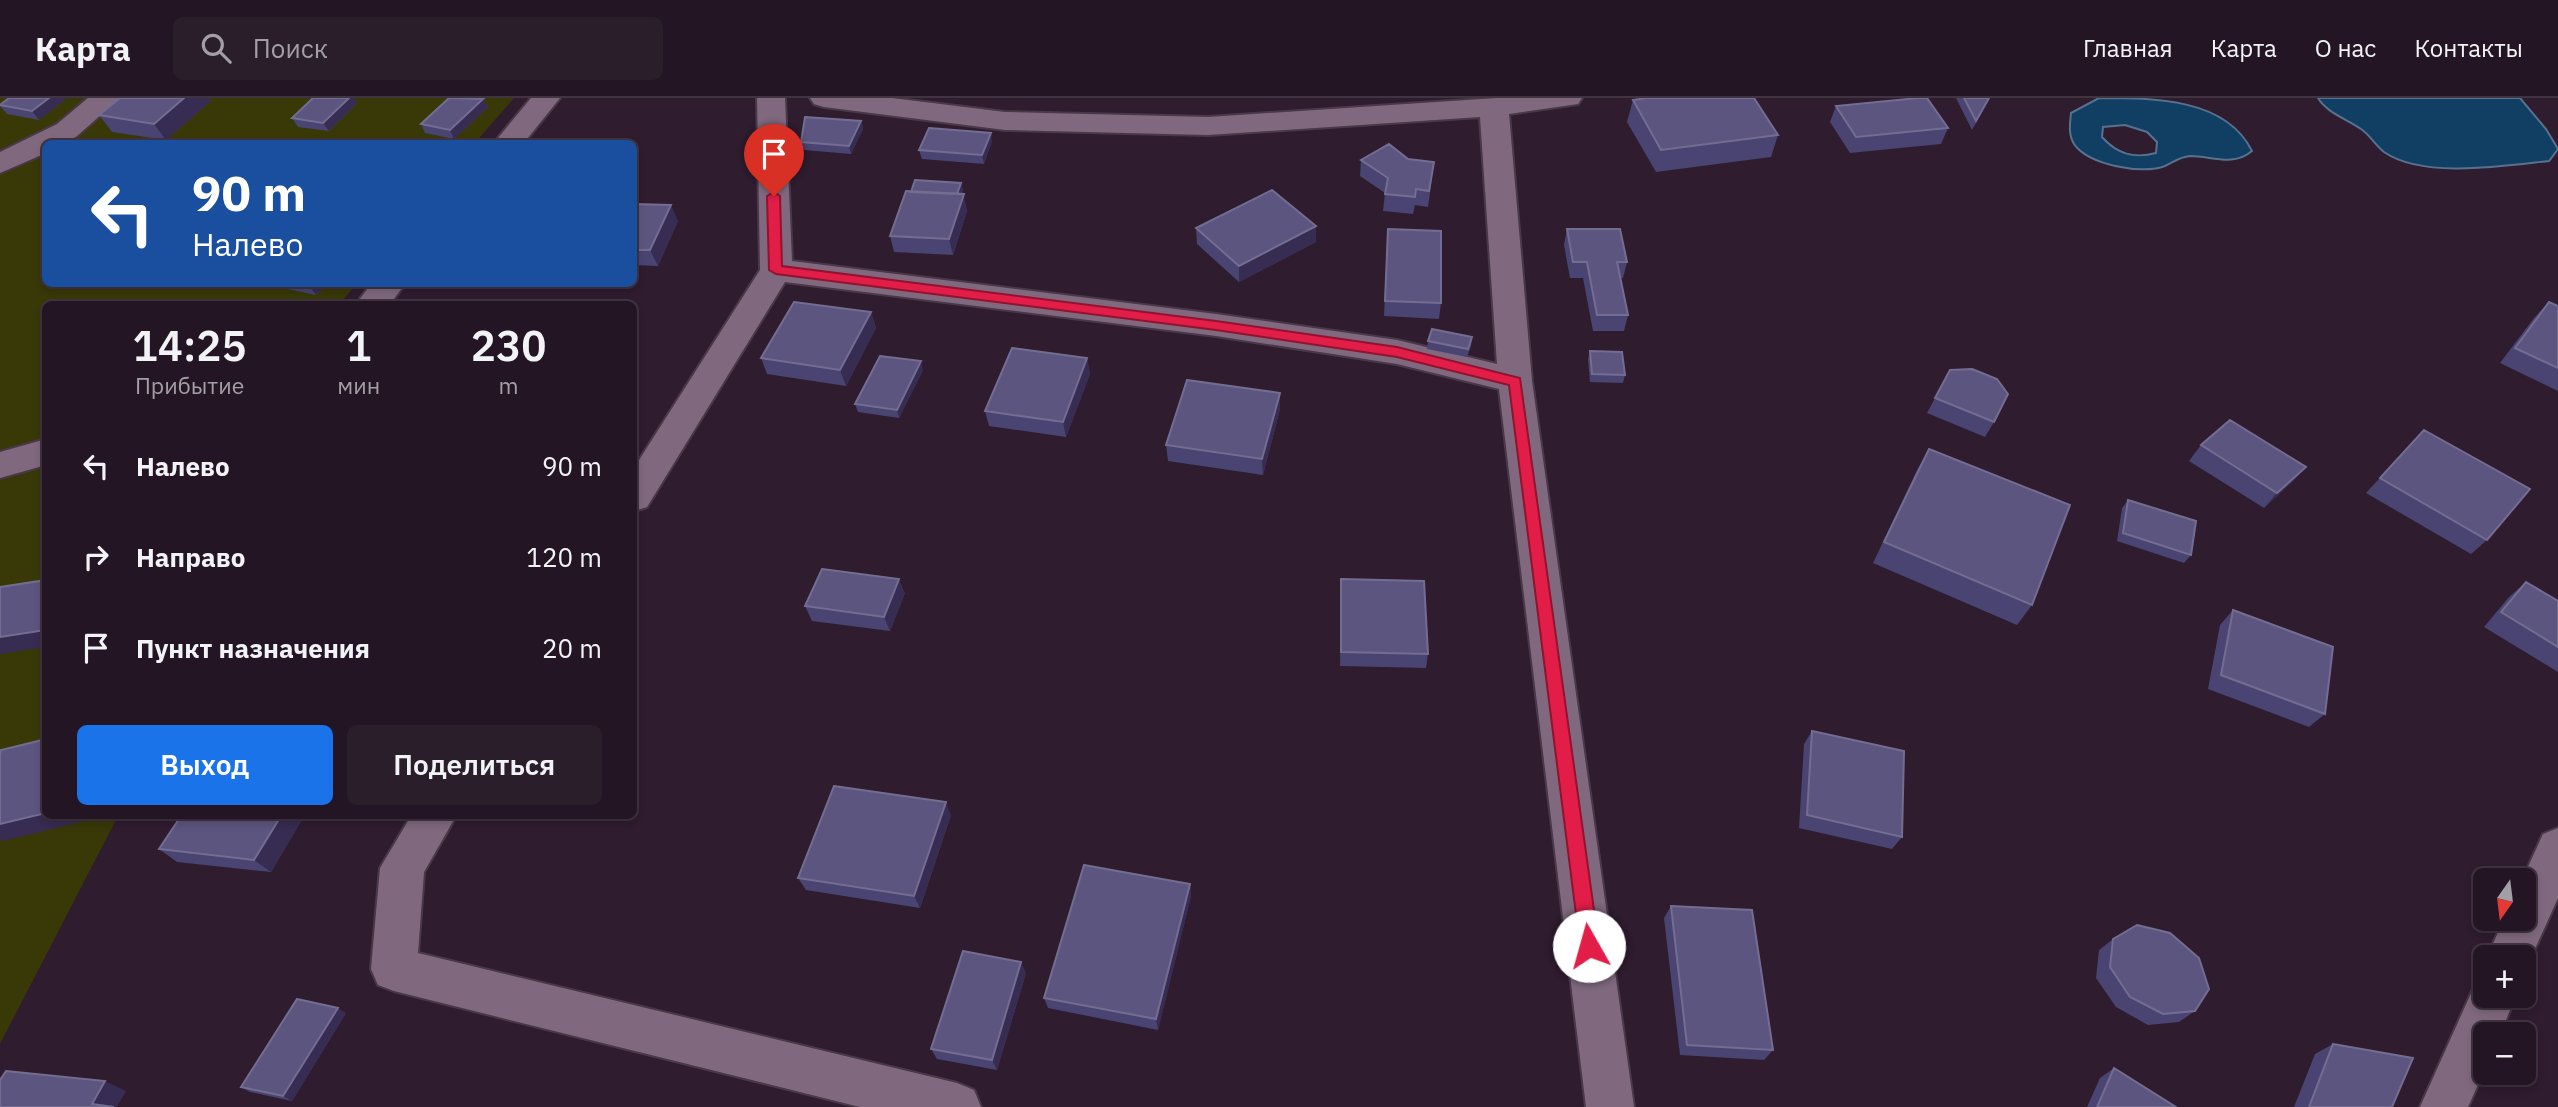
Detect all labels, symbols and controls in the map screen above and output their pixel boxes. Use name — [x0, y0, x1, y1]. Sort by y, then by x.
search box — [173, 17, 663, 80]
text: Карта — [35, 27, 131, 70]
icon: search — [197, 29, 235, 67]
text: Поиск — [253, 31, 328, 65]
text: Главная — [2083, 32, 2173, 64]
text: Карта — [2211, 32, 2277, 64]
text: О нас — [2315, 32, 2376, 64]
text: Контакты — [2414, 32, 2523, 64]
pin — [744, 124, 804, 196]
icon: arrive — [755, 135, 793, 173]
text: 90 m — [192, 161, 306, 224]
icon: left — [77, 168, 168, 259]
text: Налево — [192, 223, 303, 265]
text: 14:25 — [133, 318, 247, 373]
text: 1 — [346, 318, 371, 373]
text: 230 — [471, 318, 546, 373]
text: Прибытие — [135, 370, 244, 400]
text: мин — [337, 370, 380, 400]
text: m — [499, 370, 519, 400]
icon: left — [77, 447, 115, 485]
text: Налево — [136, 449, 230, 483]
text: 90 m — [542, 449, 602, 483]
icon: right — [77, 538, 115, 576]
text: Направо — [136, 540, 245, 574]
text: 120 m — [526, 540, 602, 574]
icon: arrive — [77, 629, 115, 667]
text: Пункт назначения — [136, 631, 370, 665]
text: 20 m — [542, 631, 602, 665]
button: Выход — [77, 725, 333, 805]
button: Поделиться — [347, 725, 602, 805]
north arrow — [2473, 868, 2536, 931]
map controls — [2473, 868, 2536, 1085]
position arrow — [1552, 909, 1626, 983]
button: + — [2473, 945, 2536, 1008]
button: − — [2473, 1022, 2536, 1085]

